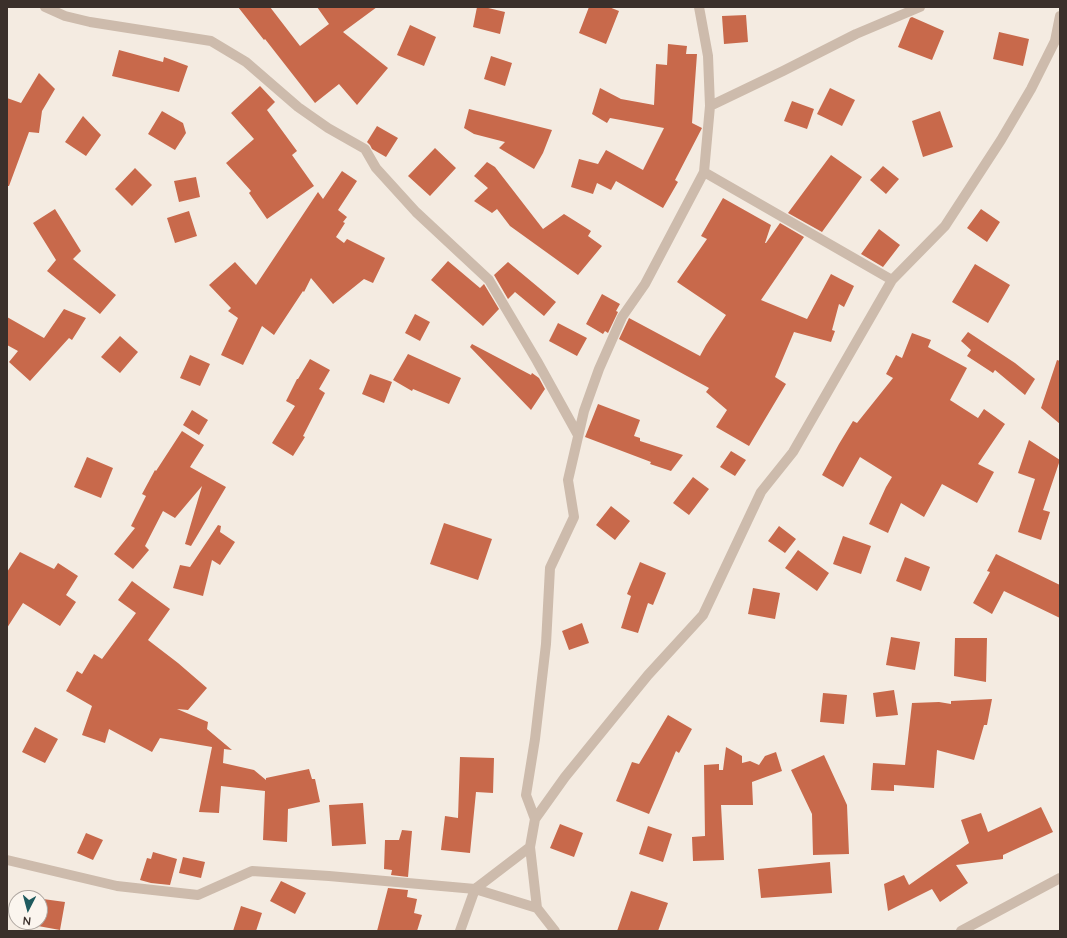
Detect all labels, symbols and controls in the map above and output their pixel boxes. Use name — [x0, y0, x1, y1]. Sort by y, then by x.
north arrow — [8, 890, 48, 930]
text: N — [22, 915, 32, 928]

